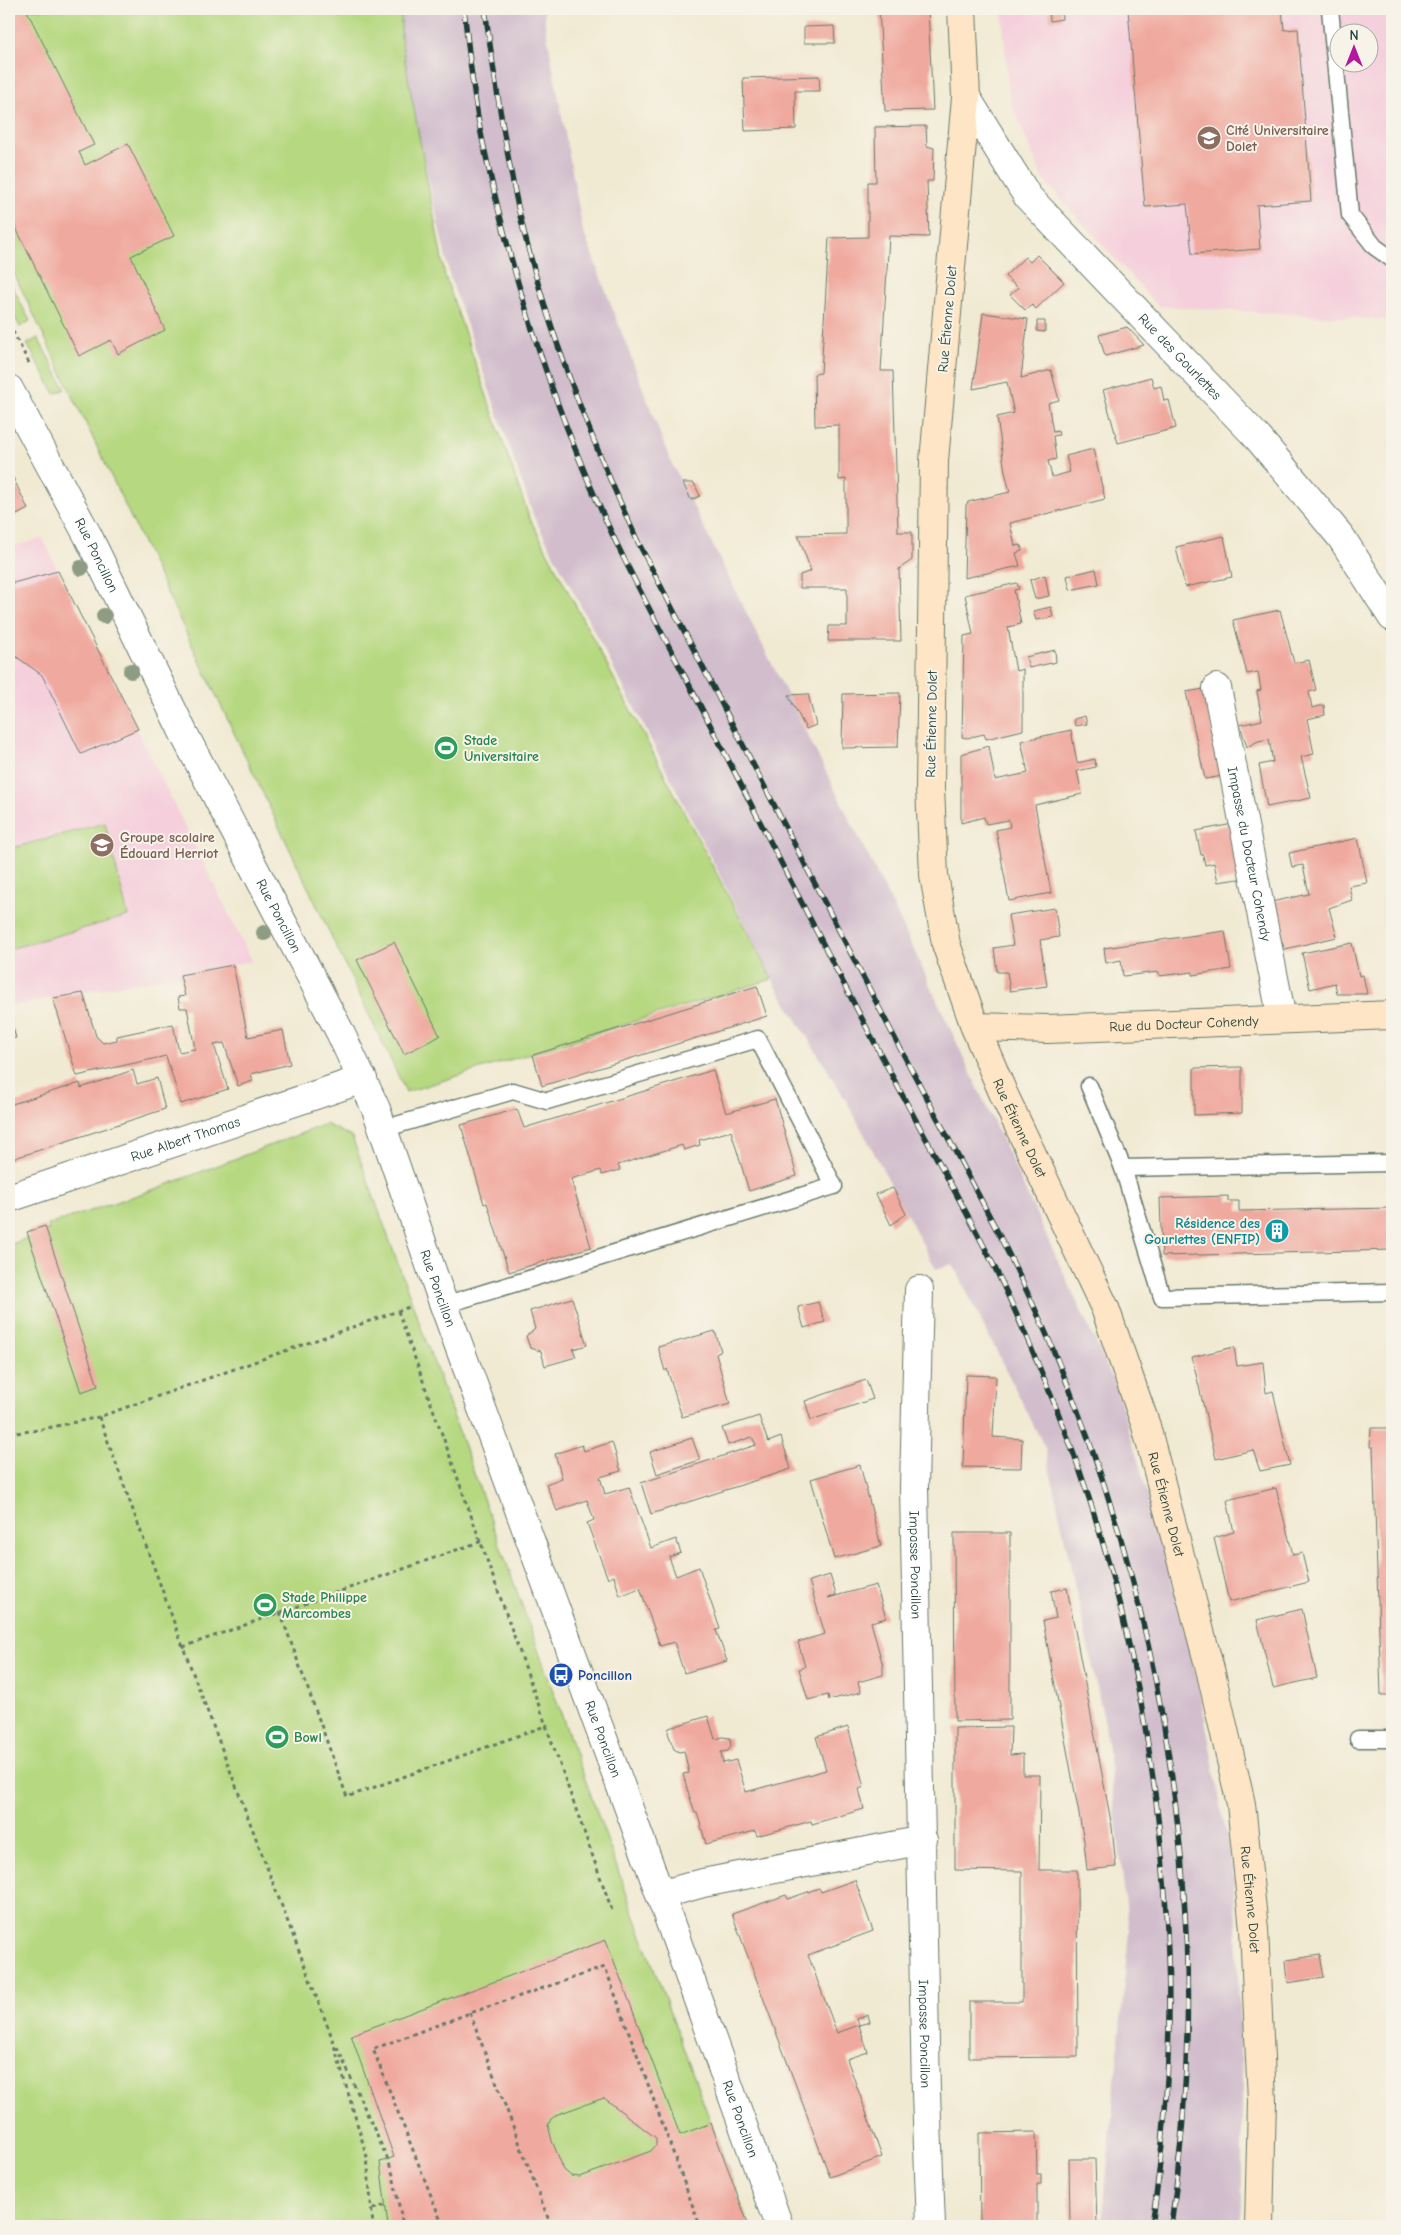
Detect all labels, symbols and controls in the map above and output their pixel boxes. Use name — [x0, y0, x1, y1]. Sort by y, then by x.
north arrow — [1328, 22, 1378, 72]
text: N — [1349, 27, 1359, 44]
place label: Cité Universitaire Dolet — [1226, 122, 1329, 155]
school or university icon: Cité Universitaire Dolet — [1196, 125, 1222, 151]
street label: Rue Étienne Dolet — [934, 264, 961, 373]
street label: Rue des Gourlettes — [1135, 310, 1225, 404]
street label: Rue Poncillon — [71, 515, 122, 595]
street label: Rue Étienne Dolet — [922, 669, 941, 778]
place label: Stade Universitaire — [464, 732, 539, 765]
sports icon: Stade Universitaire — [433, 735, 459, 761]
street label: Impasse du Docteur Cohendy — [1224, 765, 1275, 943]
place label: Groupe scolaire Édouard Herriot — [120, 829, 218, 862]
school or university icon: Groupe scolaire Édouard Herriot — [89, 832, 115, 858]
street label: Rue Poncillon — [252, 876, 305, 956]
street label: Rue du Docteur Cohendy — [1109, 1012, 1260, 1036]
street label: Rue Étienne Dolet — [989, 1076, 1050, 1181]
street label: Rue Albert Thomas — [129, 1113, 242, 1165]
place label: Résidence des Gourlettes (ENFIP) — [1144, 1215, 1260, 1248]
building icon: Résidence des Gourlettes (ENFIP) — [1264, 1218, 1290, 1244]
street label: Rue Poncillon — [416, 1247, 459, 1329]
street label: Rue Étienne Dolet — [1144, 1450, 1188, 1559]
street label: Impasse Poncillon — [905, 1510, 925, 1619]
place label: Stade Philippe Marcombes — [282, 1589, 367, 1622]
sports icon: Stade Philippe Marcombes — [252, 1592, 278, 1618]
bus stop icon: Poncillon — [548, 1662, 574, 1688]
place label: Poncillon — [578, 1667, 632, 1684]
street label: Rue Poncillon — [581, 1698, 625, 1780]
sports icon: Bowl — [264, 1724, 290, 1750]
place label: Bowl — [294, 1729, 322, 1746]
street label: Rue Étienne Dolet — [1236, 1845, 1263, 1954]
street label: Impasse Poncillon — [915, 1979, 934, 2088]
street label: Rue Poncillon — [718, 2078, 762, 2160]

